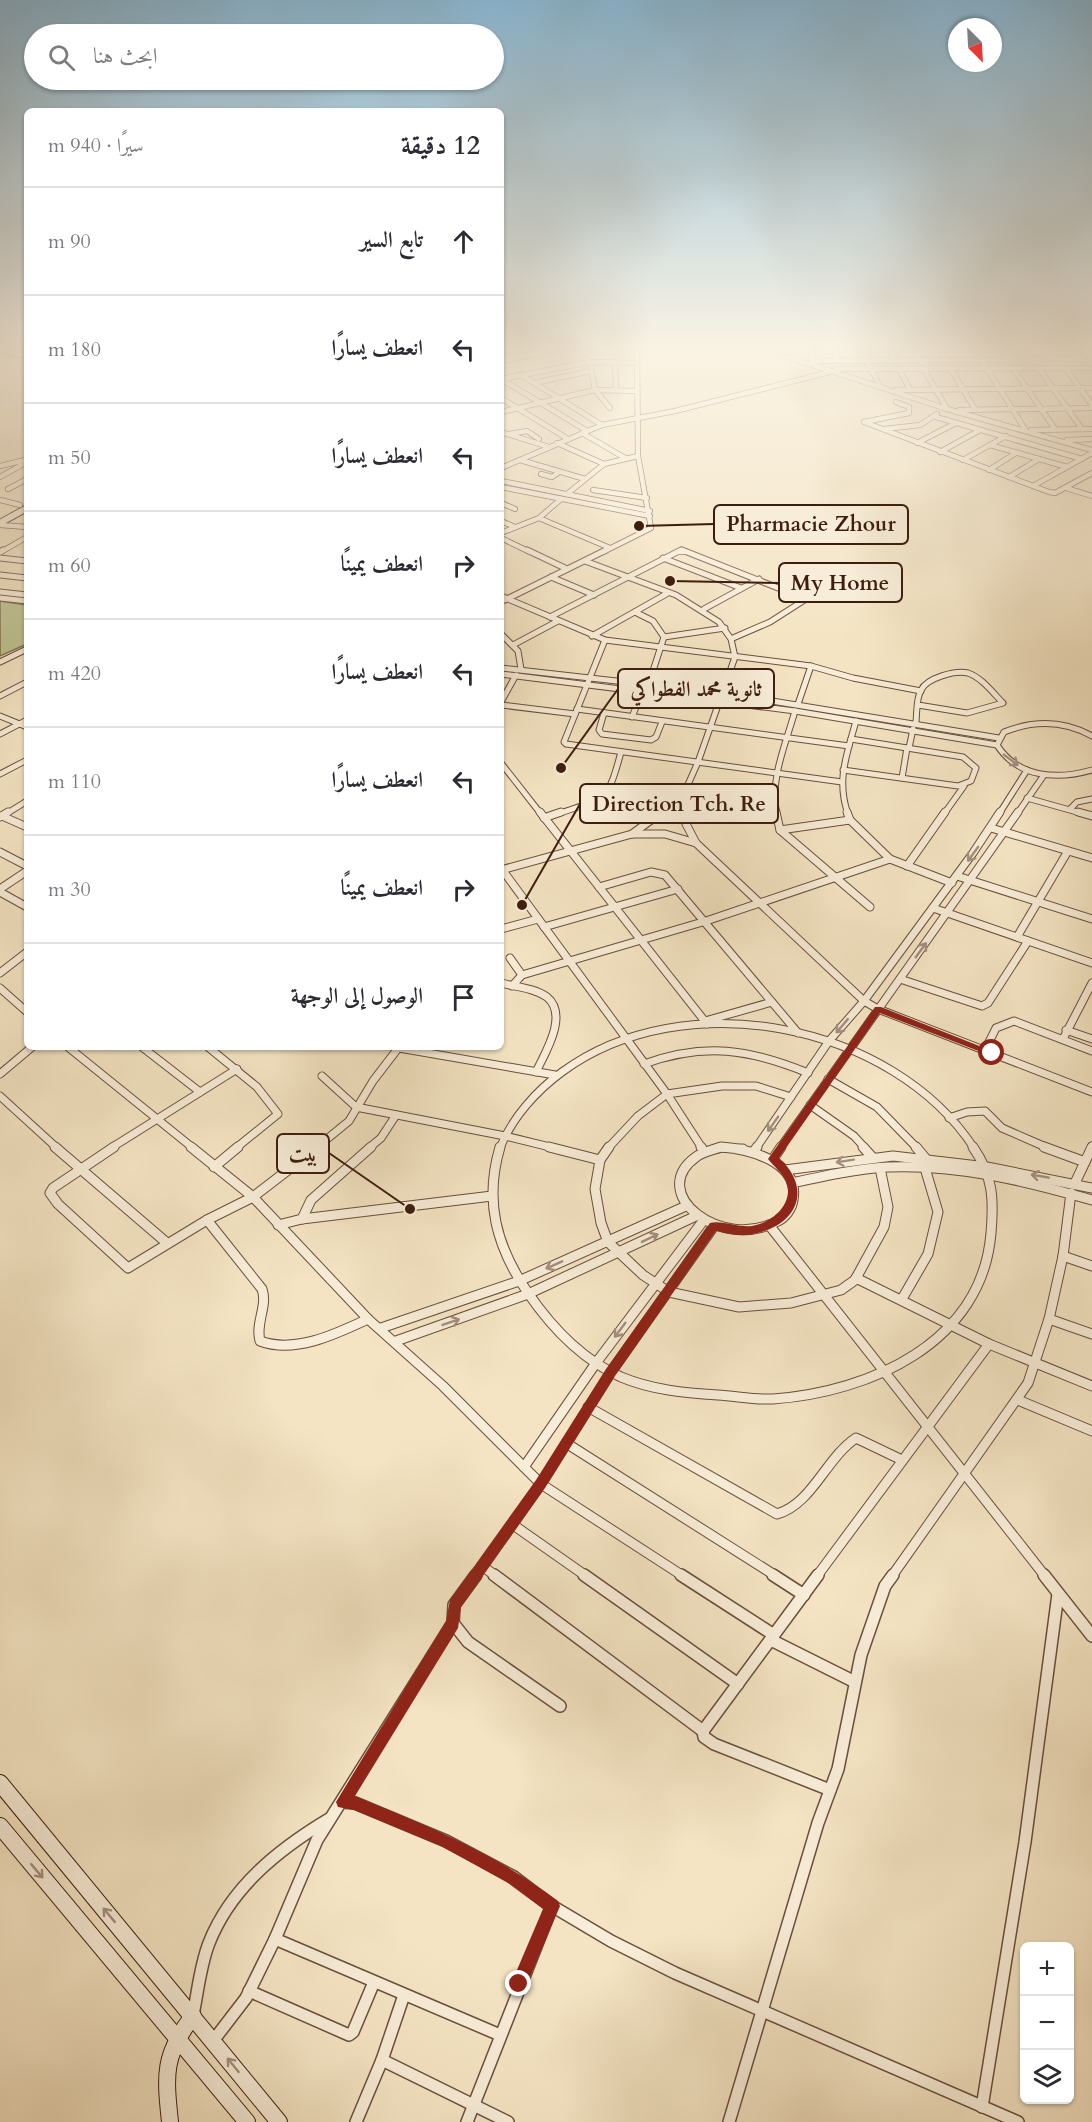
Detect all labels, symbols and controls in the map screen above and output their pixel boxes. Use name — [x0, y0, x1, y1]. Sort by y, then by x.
north arrow — [948, 18, 1002, 72]
search box — [24, 24, 504, 90]
icon: search — [45, 41, 78, 74]
text: ابحث هنا — [93, 41, 158, 71]
text: 12 دقيقة — [401, 128, 480, 163]
text: سيرًا · 940 m — [48, 132, 144, 159]
text: تابع السير — [360, 225, 423, 255]
icon: ahead — [447, 225, 480, 258]
text: 90 m — [48, 228, 91, 255]
text: انعطف يسارًا — [332, 333, 423, 363]
icon: left — [447, 333, 480, 366]
text: 180 m — [48, 336, 101, 363]
text: انعطف يسارًا — [332, 441, 423, 471]
icon: left — [447, 441, 480, 474]
text: 50 m — [48, 444, 91, 471]
callout: Pharmacie Zhour — [714, 505, 908, 544]
text: Pharmacie Zhour — [726, 510, 896, 539]
text: انعطف يمينًا — [340, 549, 423, 579]
icon: right — [447, 549, 480, 582]
text: 60 m — [48, 552, 91, 579]
callout: My Home — [779, 563, 902, 602]
text: My Home — [791, 569, 889, 598]
text: انعطف يسارًا — [332, 657, 423, 687]
icon: left — [447, 657, 480, 690]
text: 420 m — [48, 660, 101, 687]
callout: ثانوية محمد الفطواكي — [618, 669, 774, 708]
text: ثانوية محمد الفطواكي — [629, 675, 763, 707]
one-way arrow — [1002, 754, 1018, 766]
text: انعطف يسارًا — [332, 765, 423, 795]
icon: left — [447, 765, 480, 798]
text: 110 m — [48, 768, 101, 795]
callout: Direction Tch. Re — [580, 784, 778, 823]
text: Direction Tch. Re — [592, 790, 766, 819]
one-way arrow — [966, 846, 979, 862]
text: انعطف يمينًا — [340, 873, 423, 903]
icon: right — [447, 873, 480, 906]
text: 30 m — [48, 876, 91, 903]
one-way arrow — [914, 943, 927, 959]
text: الوصول إلى الوجهة — [291, 981, 423, 1011]
icon: arrive — [447, 981, 480, 1014]
one-way arrow — [835, 1018, 849, 1033]
route start — [978, 1039, 1004, 1065]
one-way arrow — [767, 1115, 779, 1132]
callout: بيت — [277, 1134, 329, 1173]
text: بيت — [289, 1140, 317, 1169]
one-way arrow — [836, 1156, 856, 1167]
one-way arrow — [1030, 1171, 1050, 1182]
one-way arrow — [640, 1232, 658, 1244]
one-way arrow — [546, 1260, 564, 1271]
one-way arrow — [441, 1315, 460, 1326]
one-way arrow — [614, 1322, 626, 1338]
one-way arrow — [31, 1863, 44, 1879]
one-way arrow — [103, 1907, 116, 1923]
map controls — [1020, 1942, 1074, 2104]
button: + — [1020, 1942, 1074, 1996]
route end — [505, 1970, 531, 1996]
button: − — [1020, 1996, 1074, 2050]
button: layers — [1020, 2050, 1074, 2104]
one-way arrow — [227, 2057, 240, 2073]

